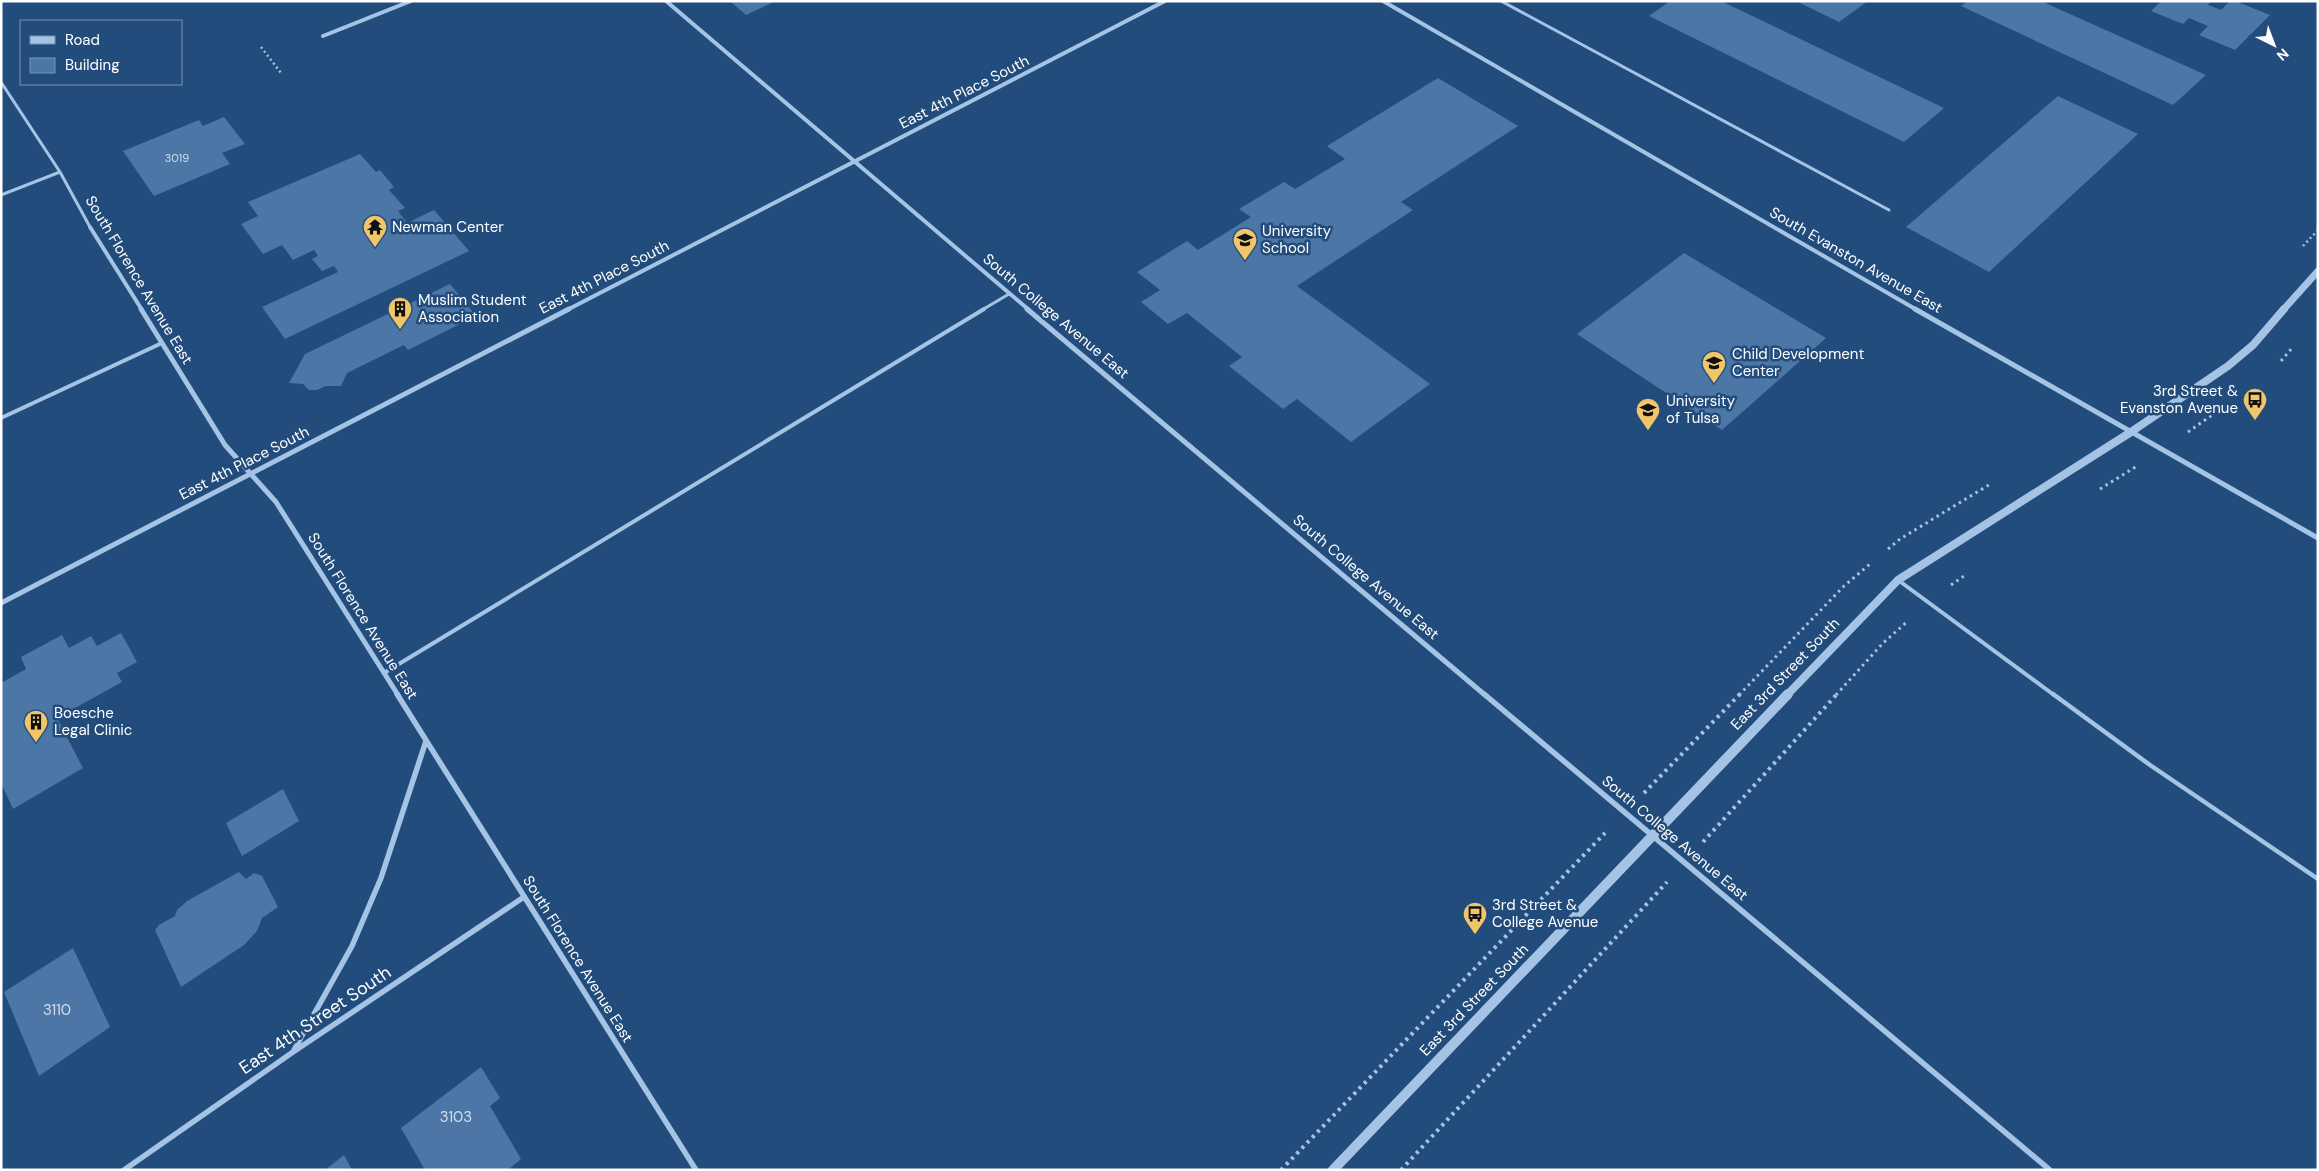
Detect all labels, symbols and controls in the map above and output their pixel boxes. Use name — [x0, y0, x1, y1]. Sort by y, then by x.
legend — [20, 20, 182, 85]
north arrow — [2249, 20, 2299, 70]
text: Road — [65, 30, 100, 50]
text: N — [2273, 45, 2293, 65]
street label: East 4th Place South — [896, 51, 1032, 133]
text: Building — [65, 55, 120, 75]
house number: 3019 — [165, 151, 189, 165]
street label: South Florence Avenue East — [81, 192, 197, 368]
street label: South Evanston Avenue East — [1766, 202, 1946, 318]
temple icon: Newman Center — [362, 214, 388, 248]
place label: Newman Center — [392, 217, 504, 237]
place label: University School — [1262, 221, 1332, 258]
school or university icon: University School — [1232, 227, 1258, 261]
street label: East 4th Place South — [536, 236, 672, 318]
street label: South College Avenue East — [979, 249, 1133, 383]
place label: Muslim Student Association — [418, 290, 527, 327]
building icon: Muslim Student Association — [387, 296, 413, 330]
place label: Child Development Center — [1732, 344, 1864, 381]
school or university icon: Child Development Center — [1701, 350, 1727, 384]
place label: 3rd Street & Evanston Avenue — [2120, 381, 2238, 418]
bus stop icon: 3rd Street & Evanston Avenue — [2242, 387, 2268, 421]
place label: University of Tulsa — [1666, 391, 1736, 428]
school or university icon: University of Tulsa — [1635, 397, 1661, 431]
street label: East 4th Place South — [176, 422, 312, 504]
street label: South College Avenue East — [1289, 510, 1443, 644]
street label: South Florence Avenue East — [303, 529, 423, 703]
street label: East 3rd Street South — [1726, 614, 1844, 734]
place label: Boesche Legal Clinic — [54, 703, 132, 740]
building icon: Boesche Legal Clinic — [23, 709, 49, 743]
street label: South College Avenue East — [1598, 771, 1752, 905]
street label: South Florence Avenue East — [518, 872, 638, 1046]
place label: 3rd Street & College Avenue — [1492, 895, 1598, 932]
bus stop icon: 3rd Street & College Avenue — [1462, 901, 1488, 935]
street label: East 3rd Street South — [1415, 940, 1533, 1060]
street label: East 4th Street South — [234, 960, 396, 1080]
house number: 3110 — [43, 1000, 71, 1020]
house number: 3103 — [440, 1107, 472, 1127]

